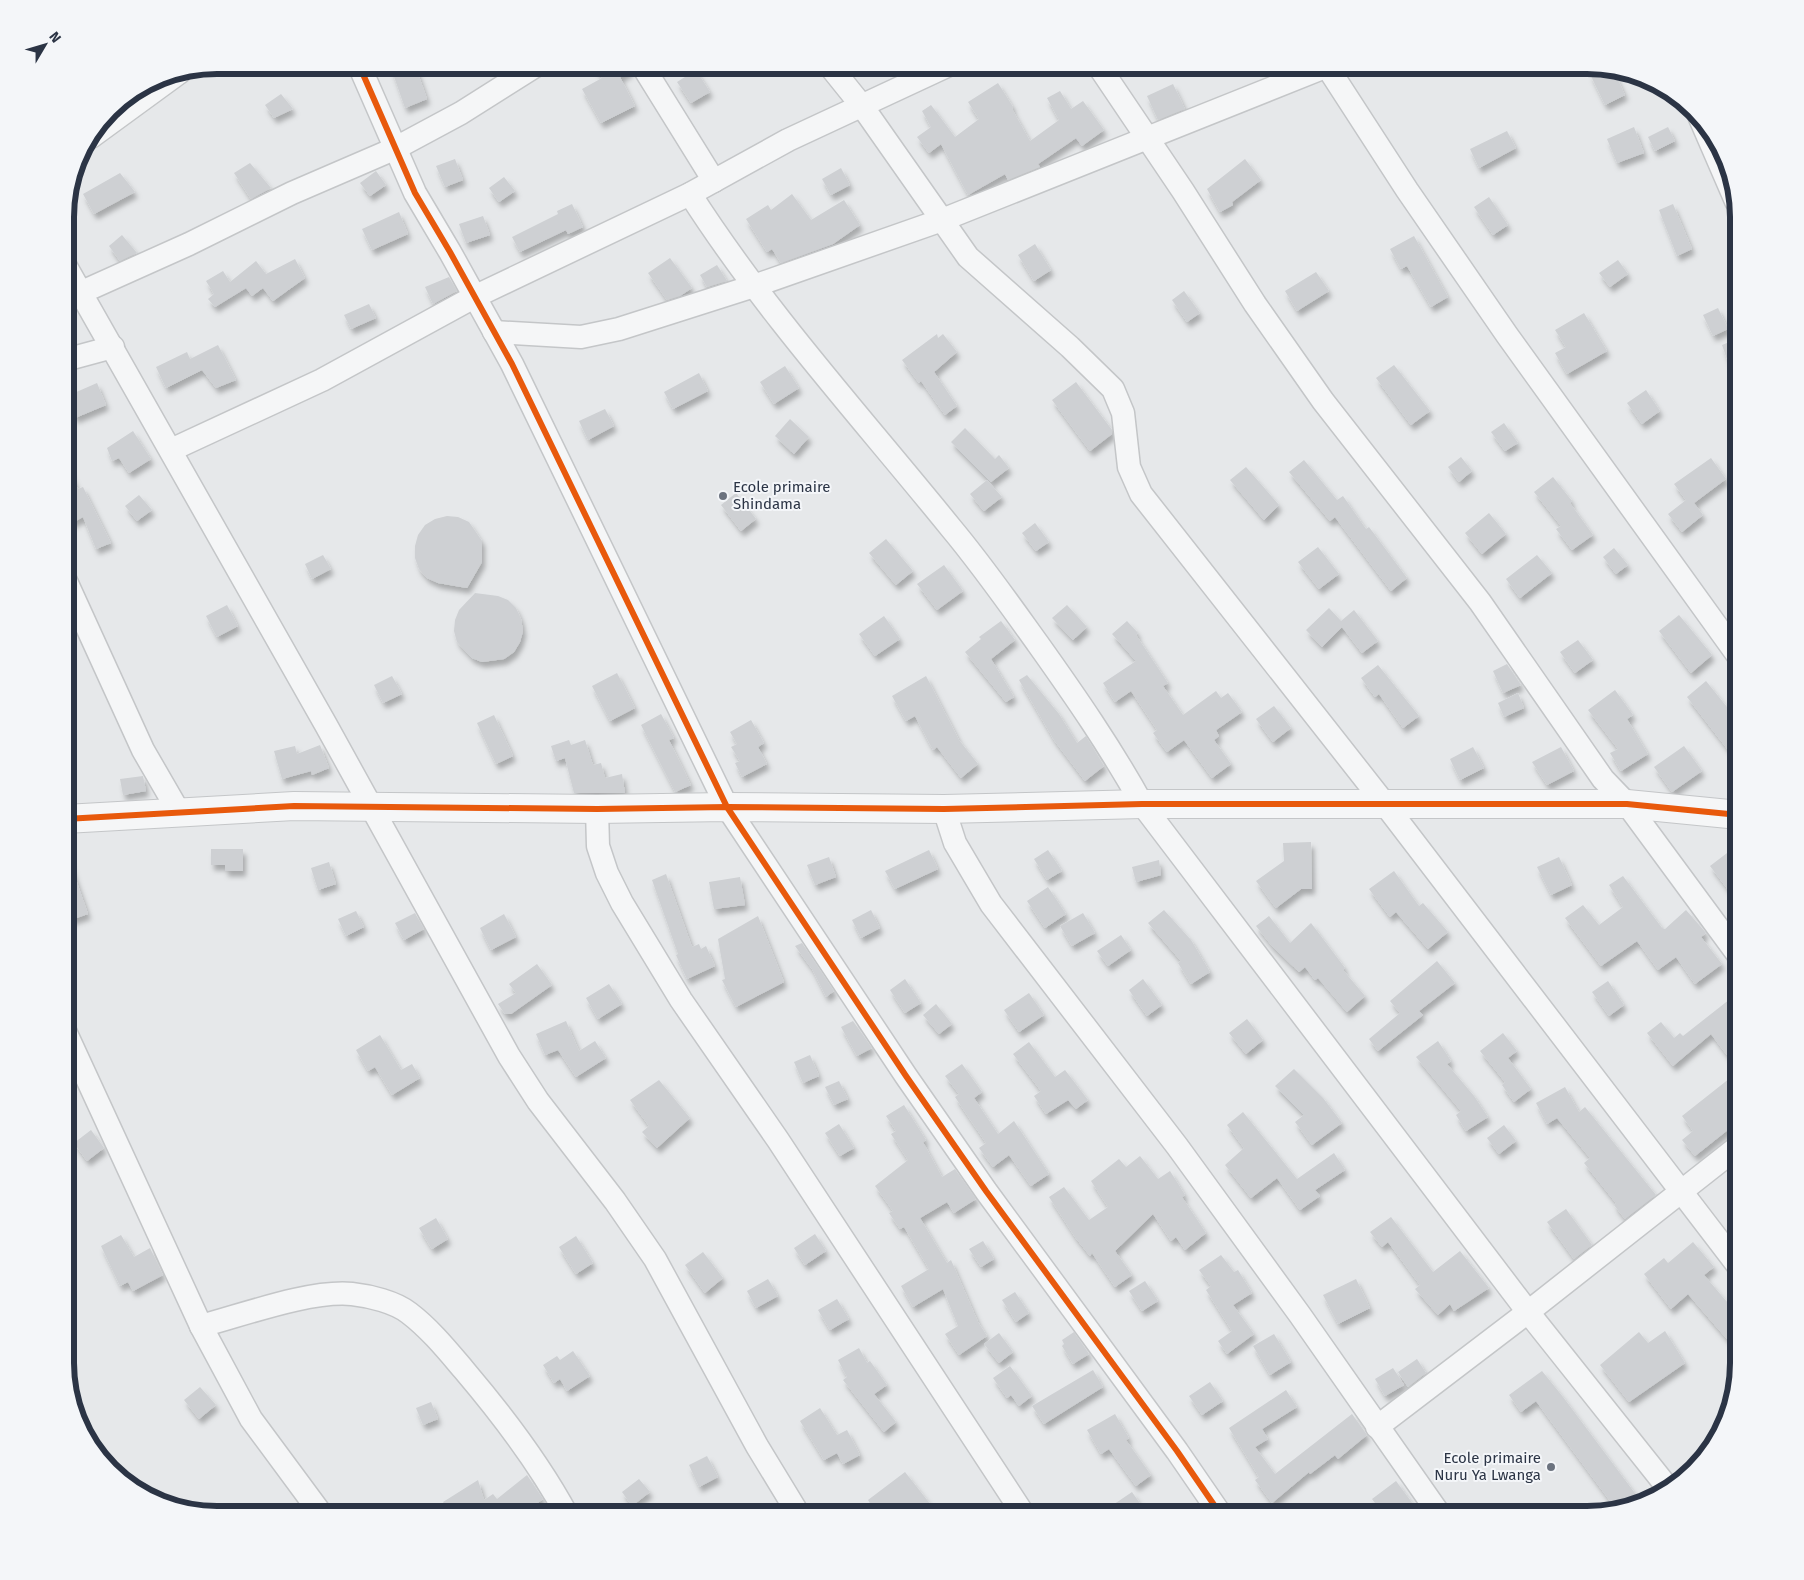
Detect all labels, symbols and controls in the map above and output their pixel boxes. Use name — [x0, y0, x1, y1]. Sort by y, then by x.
north arrow — [20, 20, 70, 70]
text: N — [45, 28, 64, 46]
place label: Ecole primaire Shindama — [733, 478, 831, 513]
marker: Ecole primaire Shindama — [717, 490, 729, 502]
place label: Ecole primaire Nuru Ya Lwanga — [1434, 1449, 1541, 1484]
marker: Ecole primaire Nuru Ya Lwanga — [1545, 1461, 1557, 1473]

